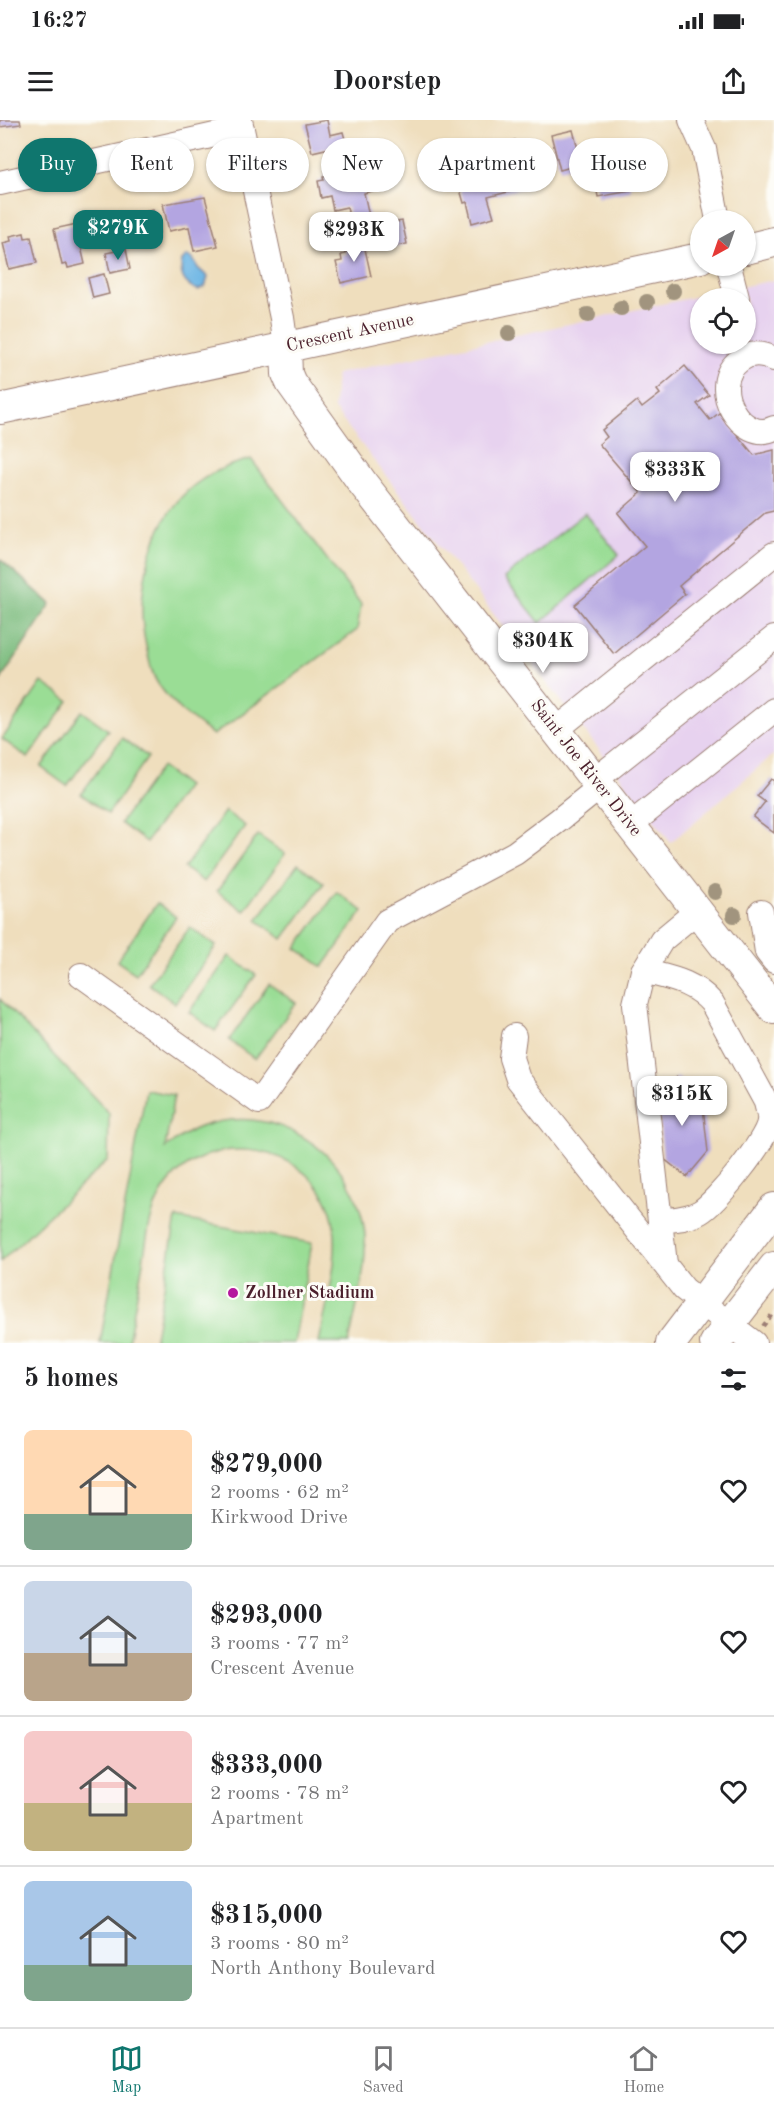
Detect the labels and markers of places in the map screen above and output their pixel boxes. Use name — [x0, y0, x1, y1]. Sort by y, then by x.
pin: $279K — [76, 210, 160, 261]
pin: $293K — [312, 212, 396, 263]
pin: $333K — [633, 452, 717, 503]
pin: $304K — [501, 623, 585, 674]
pin: $315K — [640, 1076, 724, 1127]
place label: Zollner Stadium — [245, 1284, 374, 1302]
marker: Zollner Stadium — [226, 1286, 240, 1300]

